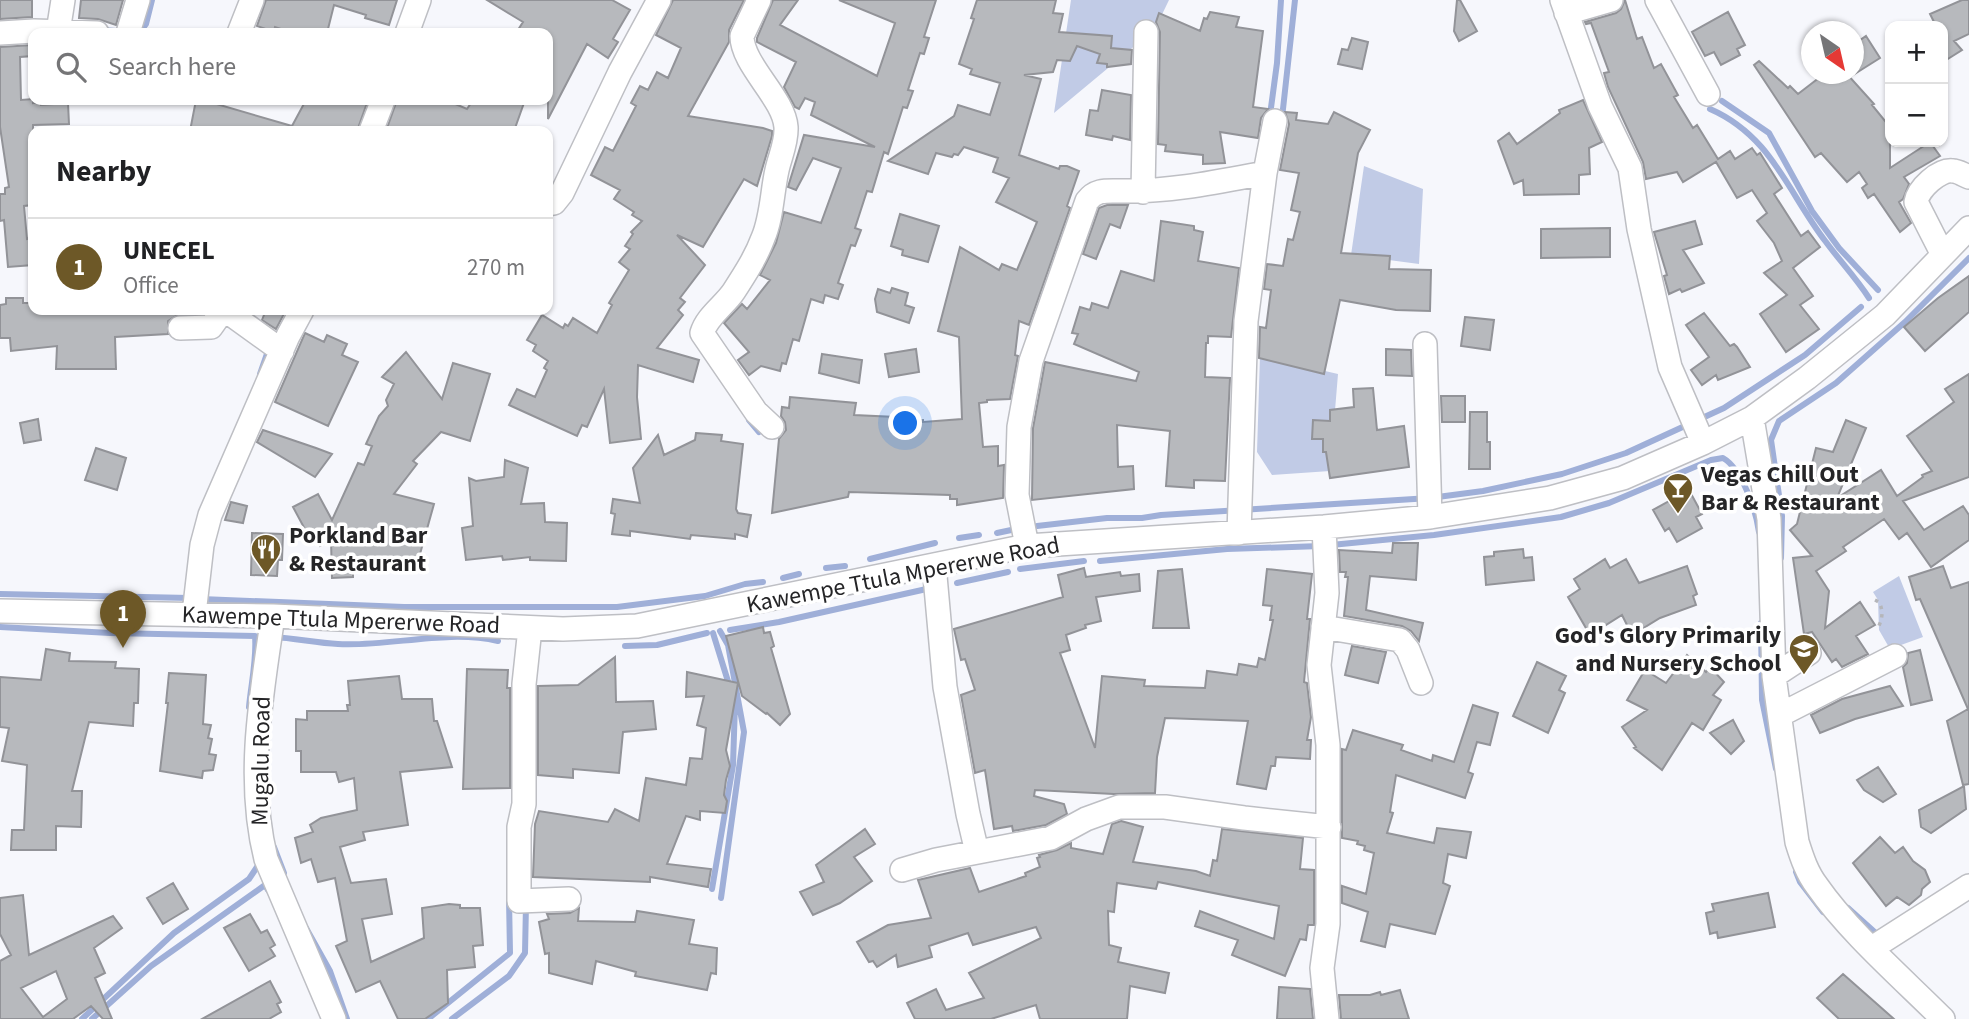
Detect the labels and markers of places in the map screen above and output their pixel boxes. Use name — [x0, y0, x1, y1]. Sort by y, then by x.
place label: Vegas Chill Out Bar & Restaurant — [1700, 457, 1880, 520]
bar icon: Vegas Chill Out Bar & Restaurant — [1661, 471, 1695, 515]
place label: Porkland Bar & Restaurant — [289, 518, 428, 581]
restaurant icon: Porkland Bar & Restaurant — [249, 532, 283, 576]
pin: 1 — [100, 590, 146, 648]
place label: God's Glory Primarily and Nursery School — [1555, 618, 1781, 681]
school or university icon: God's Glory Primarily and Nursery School — [1787, 632, 1821, 676]

